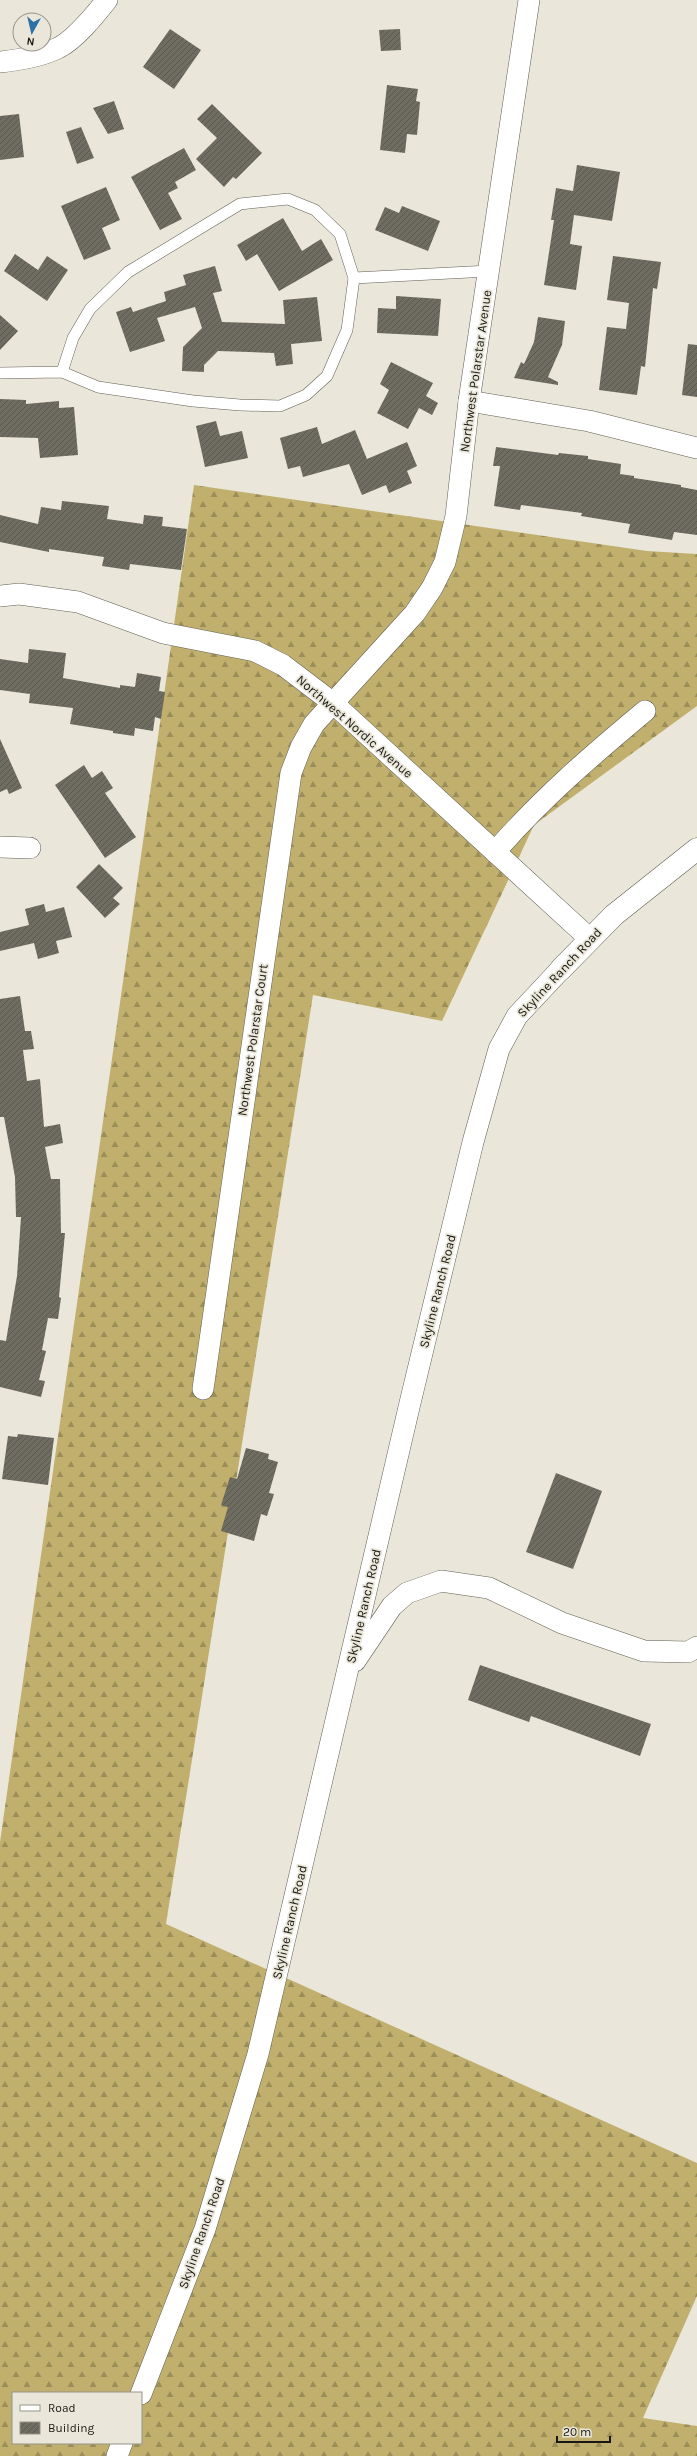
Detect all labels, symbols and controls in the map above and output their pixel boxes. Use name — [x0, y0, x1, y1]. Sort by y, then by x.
north arrow — [12, 12, 52, 52]
text: N — [26, 34, 35, 48]
street label: Northwest Polarstar Avenue — [457, 289, 494, 453]
street label: Northwest Nordic Avenue — [293, 672, 416, 781]
street label: Skyline Ranch Road — [514, 925, 605, 1020]
street label: Northwest Polarstar Court — [234, 963, 271, 1117]
street label: Skyline Ranch Road — [416, 1233, 459, 1350]
street label: Skyline Ranch Road — [343, 1548, 384, 1665]
street label: Skyline Ranch Road — [269, 1864, 310, 1981]
street label: Skyline Ranch Road — [175, 2176, 228, 2291]
legend — [12, 2392, 142, 2444]
text: Road — [48, 2401, 76, 2415]
scale bar — [557, 2418, 610, 2444]
text: Building — [48, 2421, 95, 2435]
text: 20 m — [563, 2425, 591, 2439]

